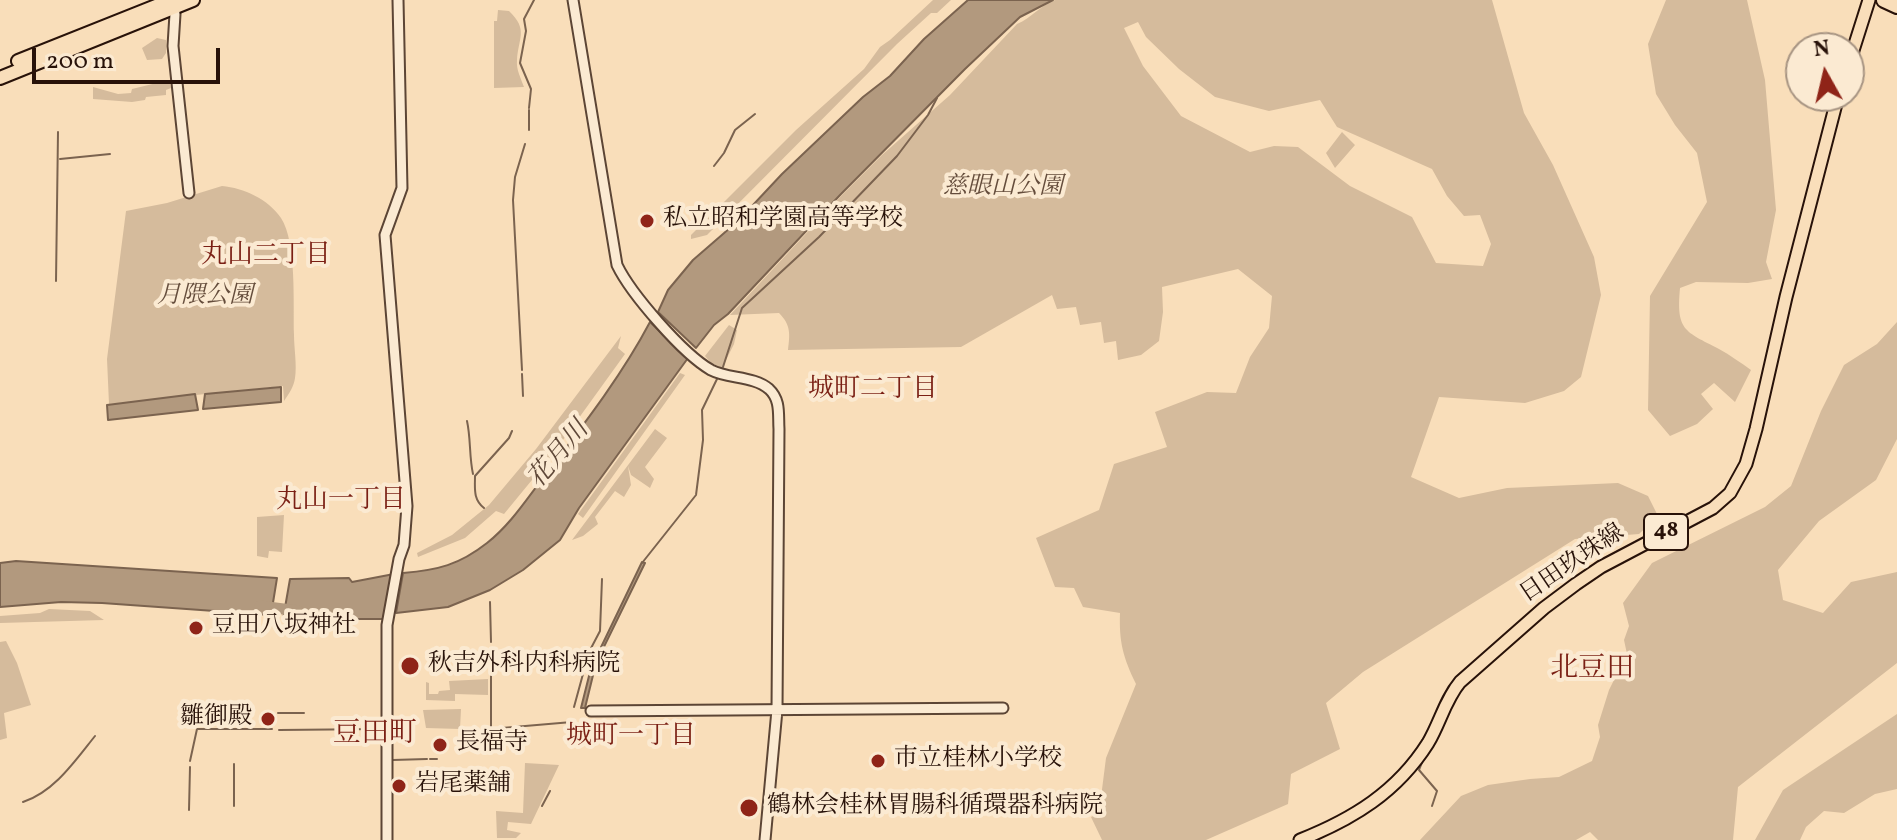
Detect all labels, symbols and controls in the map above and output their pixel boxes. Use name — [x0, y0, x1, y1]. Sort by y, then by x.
scale bar — [36, 32, 224, 82]
north arrow — [1785, 32, 1865, 112]
text: N — [1812, 33, 1832, 66]
text: 200 m — [46, 45, 114, 79]
park label: 慈眼山公園 — [943, 175, 1063, 203]
place label: 私立昭和学園高等学校 — [663, 207, 903, 235]
marker: 私立昭和学園高等学校 — [638, 212, 656, 230]
district label: 丸山二丁目 — [201, 241, 331, 273]
park label: 月隈公園 — [157, 284, 253, 312]
district label: 城町二丁目 — [808, 375, 938, 407]
water label: 花月川 — [523, 416, 597, 496]
district label: 丸山一丁目 — [276, 486, 406, 518]
road number: 48 — [1644, 514, 1688, 550]
street label: 日田玖珠線 — [1515, 520, 1631, 610]
place label: 豆田八坂神社 — [212, 614, 356, 642]
marker: 豆田八坂神社 — [187, 619, 205, 637]
place label: 秋吉外科内科病院 — [428, 652, 620, 680]
district label: 北豆田 — [1550, 654, 1634, 688]
marker: 秋吉外科内科病院 — [399, 655, 421, 677]
place label: 雛御殿 — [180, 705, 252, 733]
marker: 雛御殿 — [259, 710, 277, 728]
district label: 豆田町 — [333, 719, 417, 753]
district label: 城町一丁目 — [566, 722, 696, 754]
place label: 長福寺 — [456, 731, 528, 759]
marker: 長福寺 — [431, 736, 449, 754]
place label: 市立桂林小学校 — [894, 747, 1062, 775]
marker: 市立桂林小学校 — [869, 752, 887, 770]
place label: 岩尾薬舗 — [415, 772, 511, 800]
marker: 岩尾薬舗 — [390, 777, 408, 795]
place label: 鶴林会桂林胃腸科循環器科病院 — [767, 794, 1103, 822]
marker: 鶴林会桂林胃腸科循環器科病院 — [738, 797, 760, 819]

